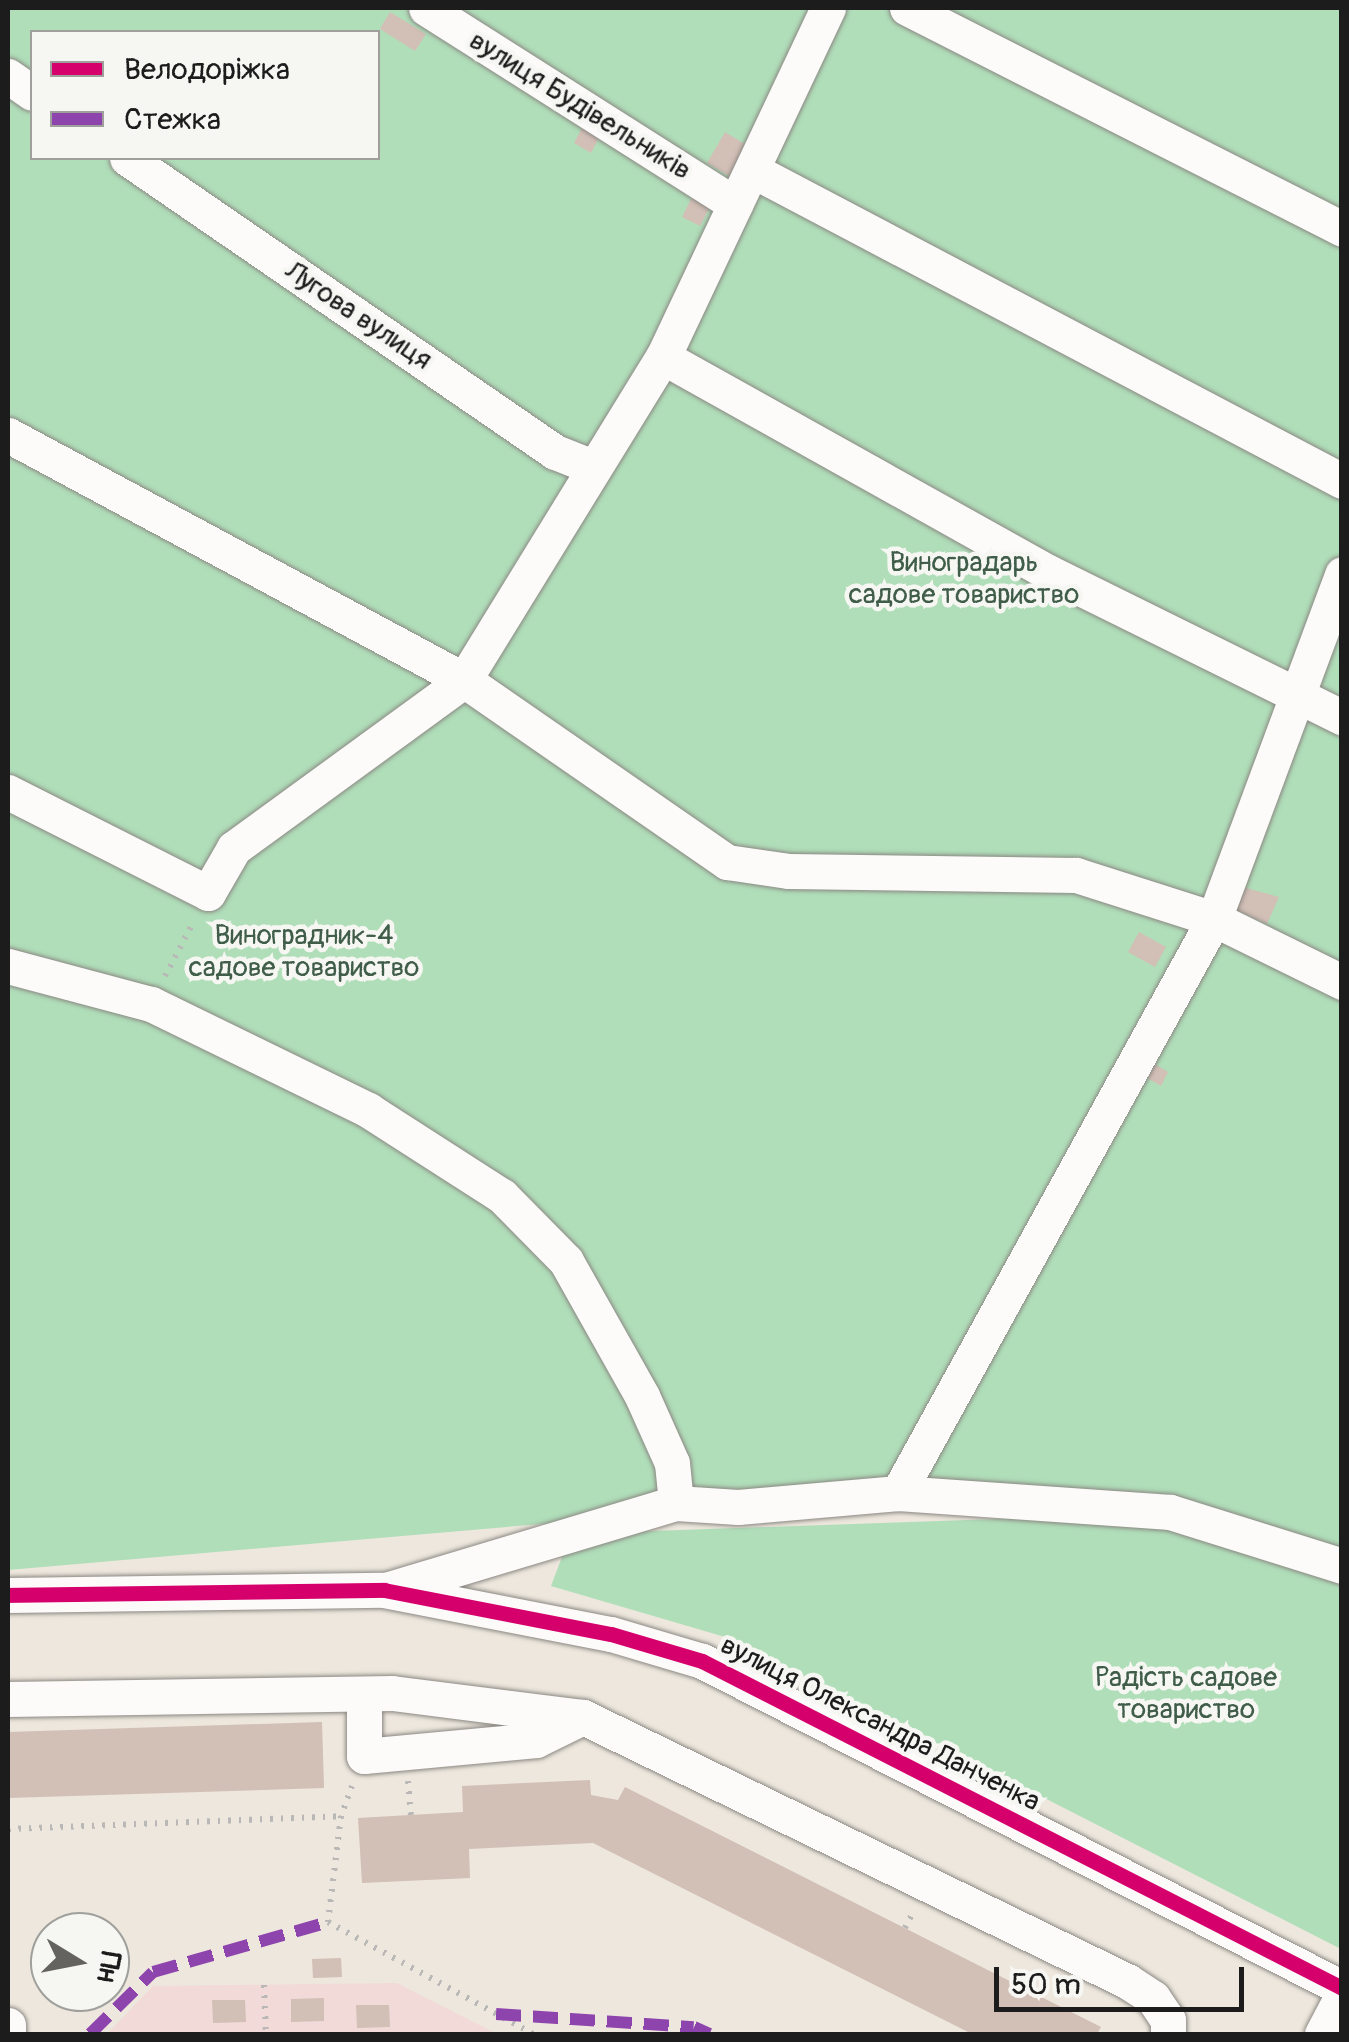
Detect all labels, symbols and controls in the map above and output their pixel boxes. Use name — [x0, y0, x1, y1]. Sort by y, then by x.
street label: вулиця Будівельників — [463, 24, 697, 188]
legend — [30, 30, 380, 160]
text: Велодоріжка — [124, 51, 290, 88]
text: Стежка — [124, 101, 221, 138]
street label: Лугова вулиця — [278, 255, 438, 377]
park label: Виноградарь садове товариство — [849, 546, 1079, 612]
park label: Виноградник-4 садове товариство — [189, 919, 419, 985]
street label: вулиця Олександра Данченка — [715, 1629, 1045, 1819]
park label: Радість садове товариство — [1095, 1661, 1277, 1727]
north arrow — [30, 1912, 130, 2012]
scale bar — [999, 1947, 1249, 2009]
text: Пн — [88, 1949, 128, 1985]
text: 50 m — [1011, 1966, 1081, 2003]

